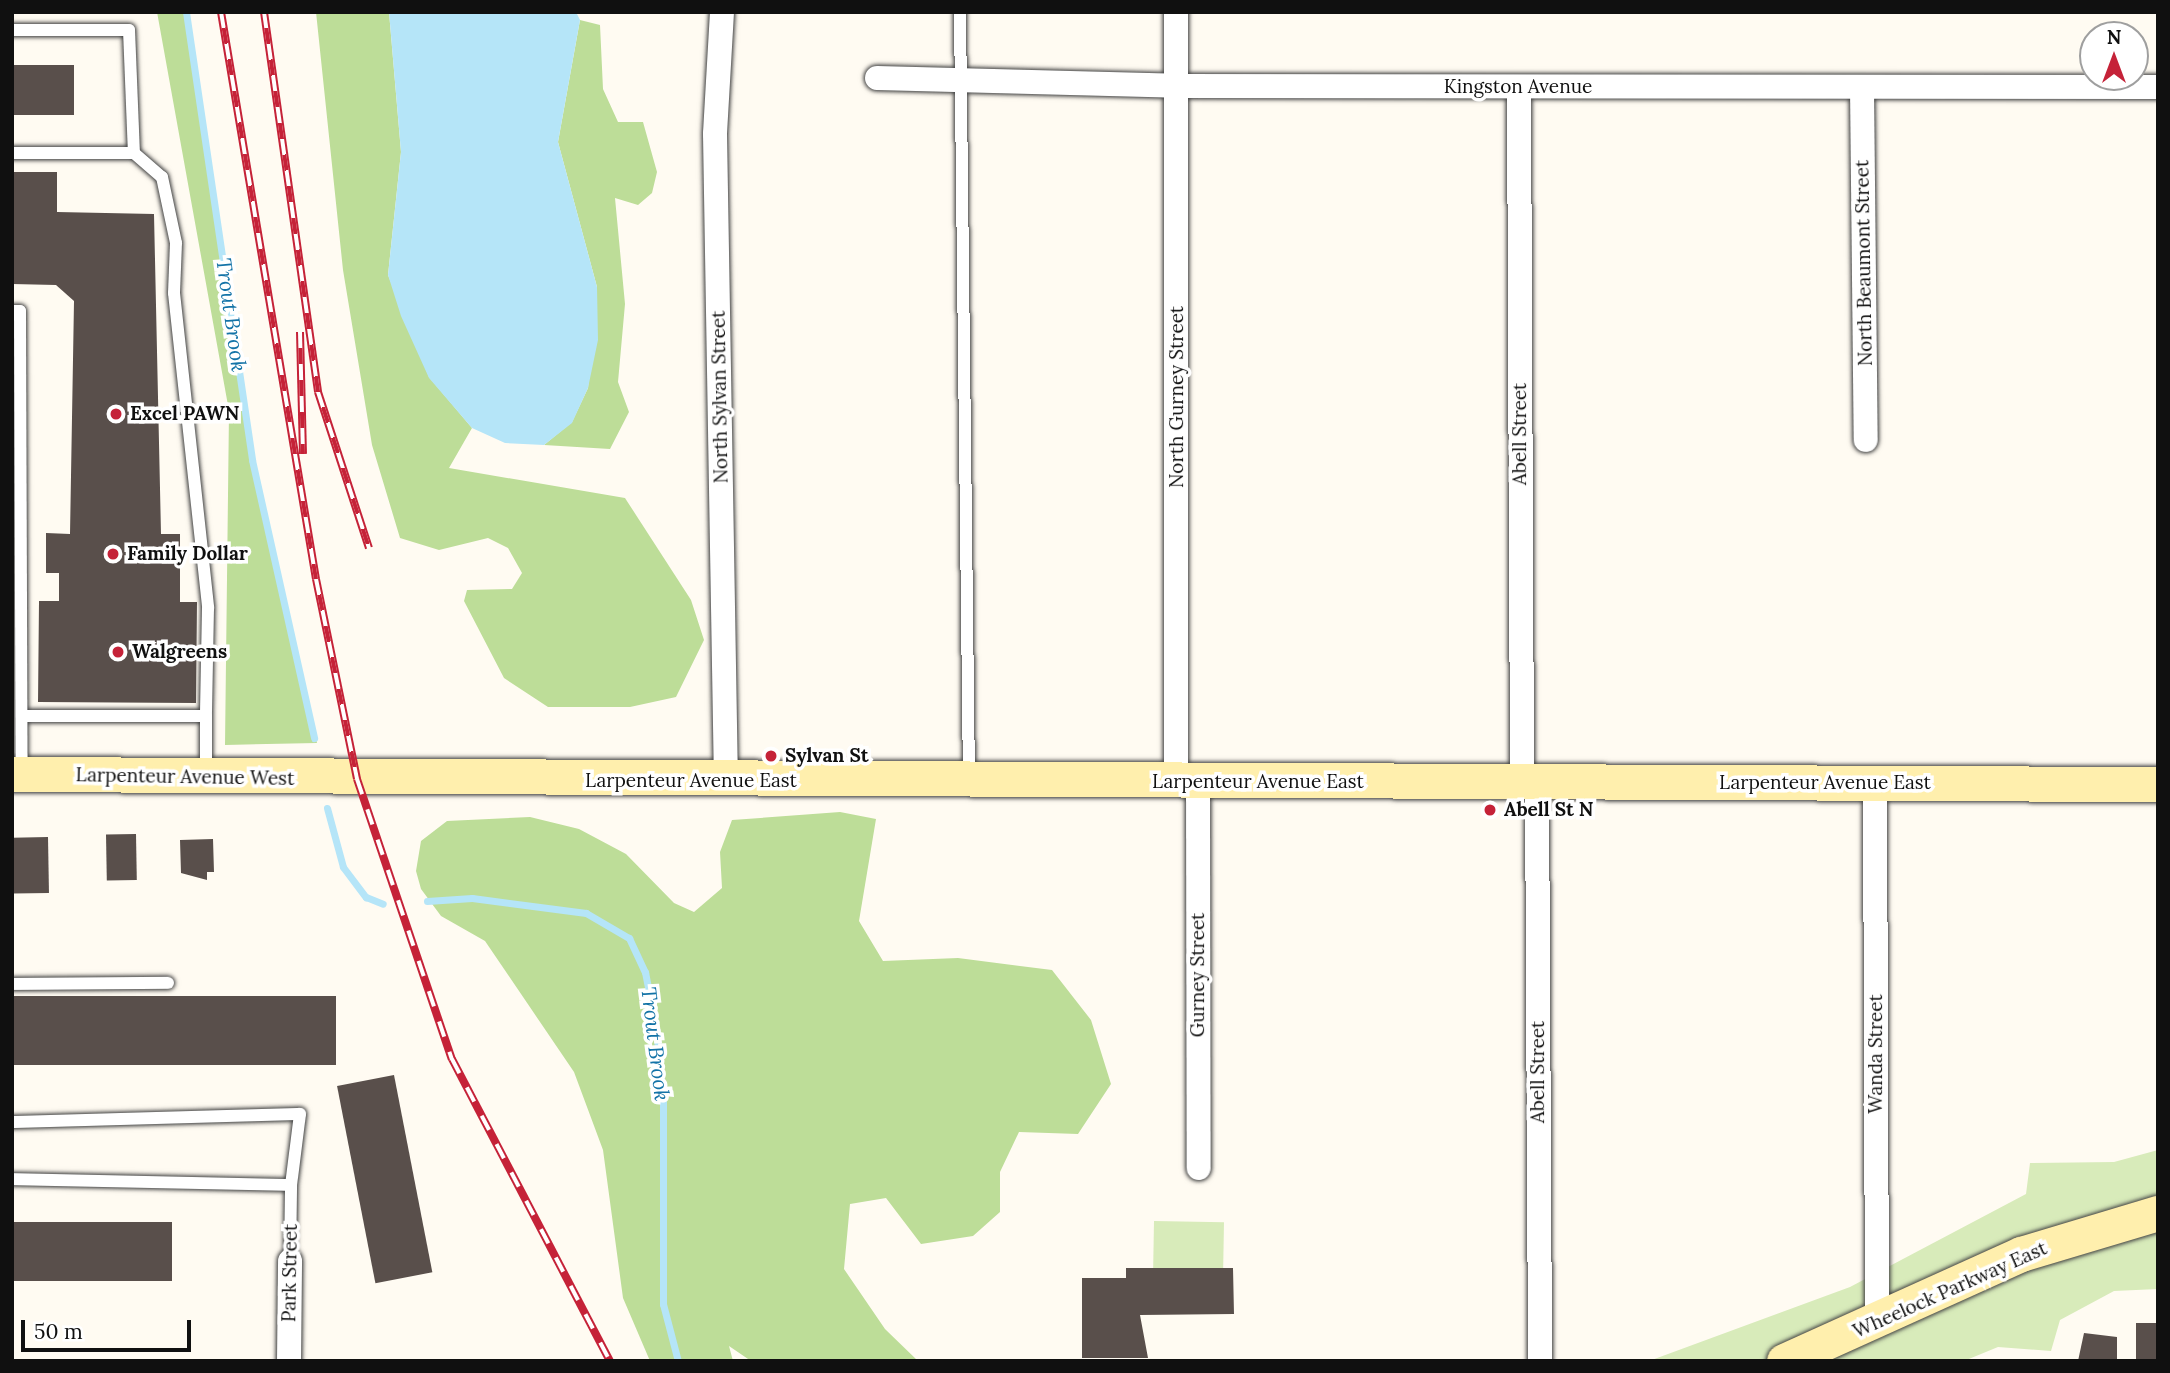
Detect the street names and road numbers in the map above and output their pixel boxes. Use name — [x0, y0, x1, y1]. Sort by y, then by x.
street label: Kingston Avenue — [1444, 76, 1592, 98]
street label: North Beaumont Street — [1851, 160, 1877, 366]
street label: North Gurney Street — [1166, 306, 1188, 488]
street label: North Sylvan Street — [707, 310, 733, 484]
street label: Abell Street — [1509, 383, 1531, 485]
street label: Larpenteur Avenue West — [75, 764, 295, 790]
street label: Larpenteur Avenue East — [585, 770, 797, 792]
street label: Larpenteur Avenue East — [1152, 771, 1364, 793]
street label: Larpenteur Avenue East — [1719, 772, 1931, 794]
street label: Gurney Street — [1187, 913, 1209, 1037]
street label: Wanda Street — [1865, 994, 1887, 1114]
street label: Abell Street — [1527, 1021, 1549, 1123]
street label: Park Street — [278, 1224, 302, 1322]
street label: Wheelock Parkway East — [1850, 1237, 2050, 1343]

